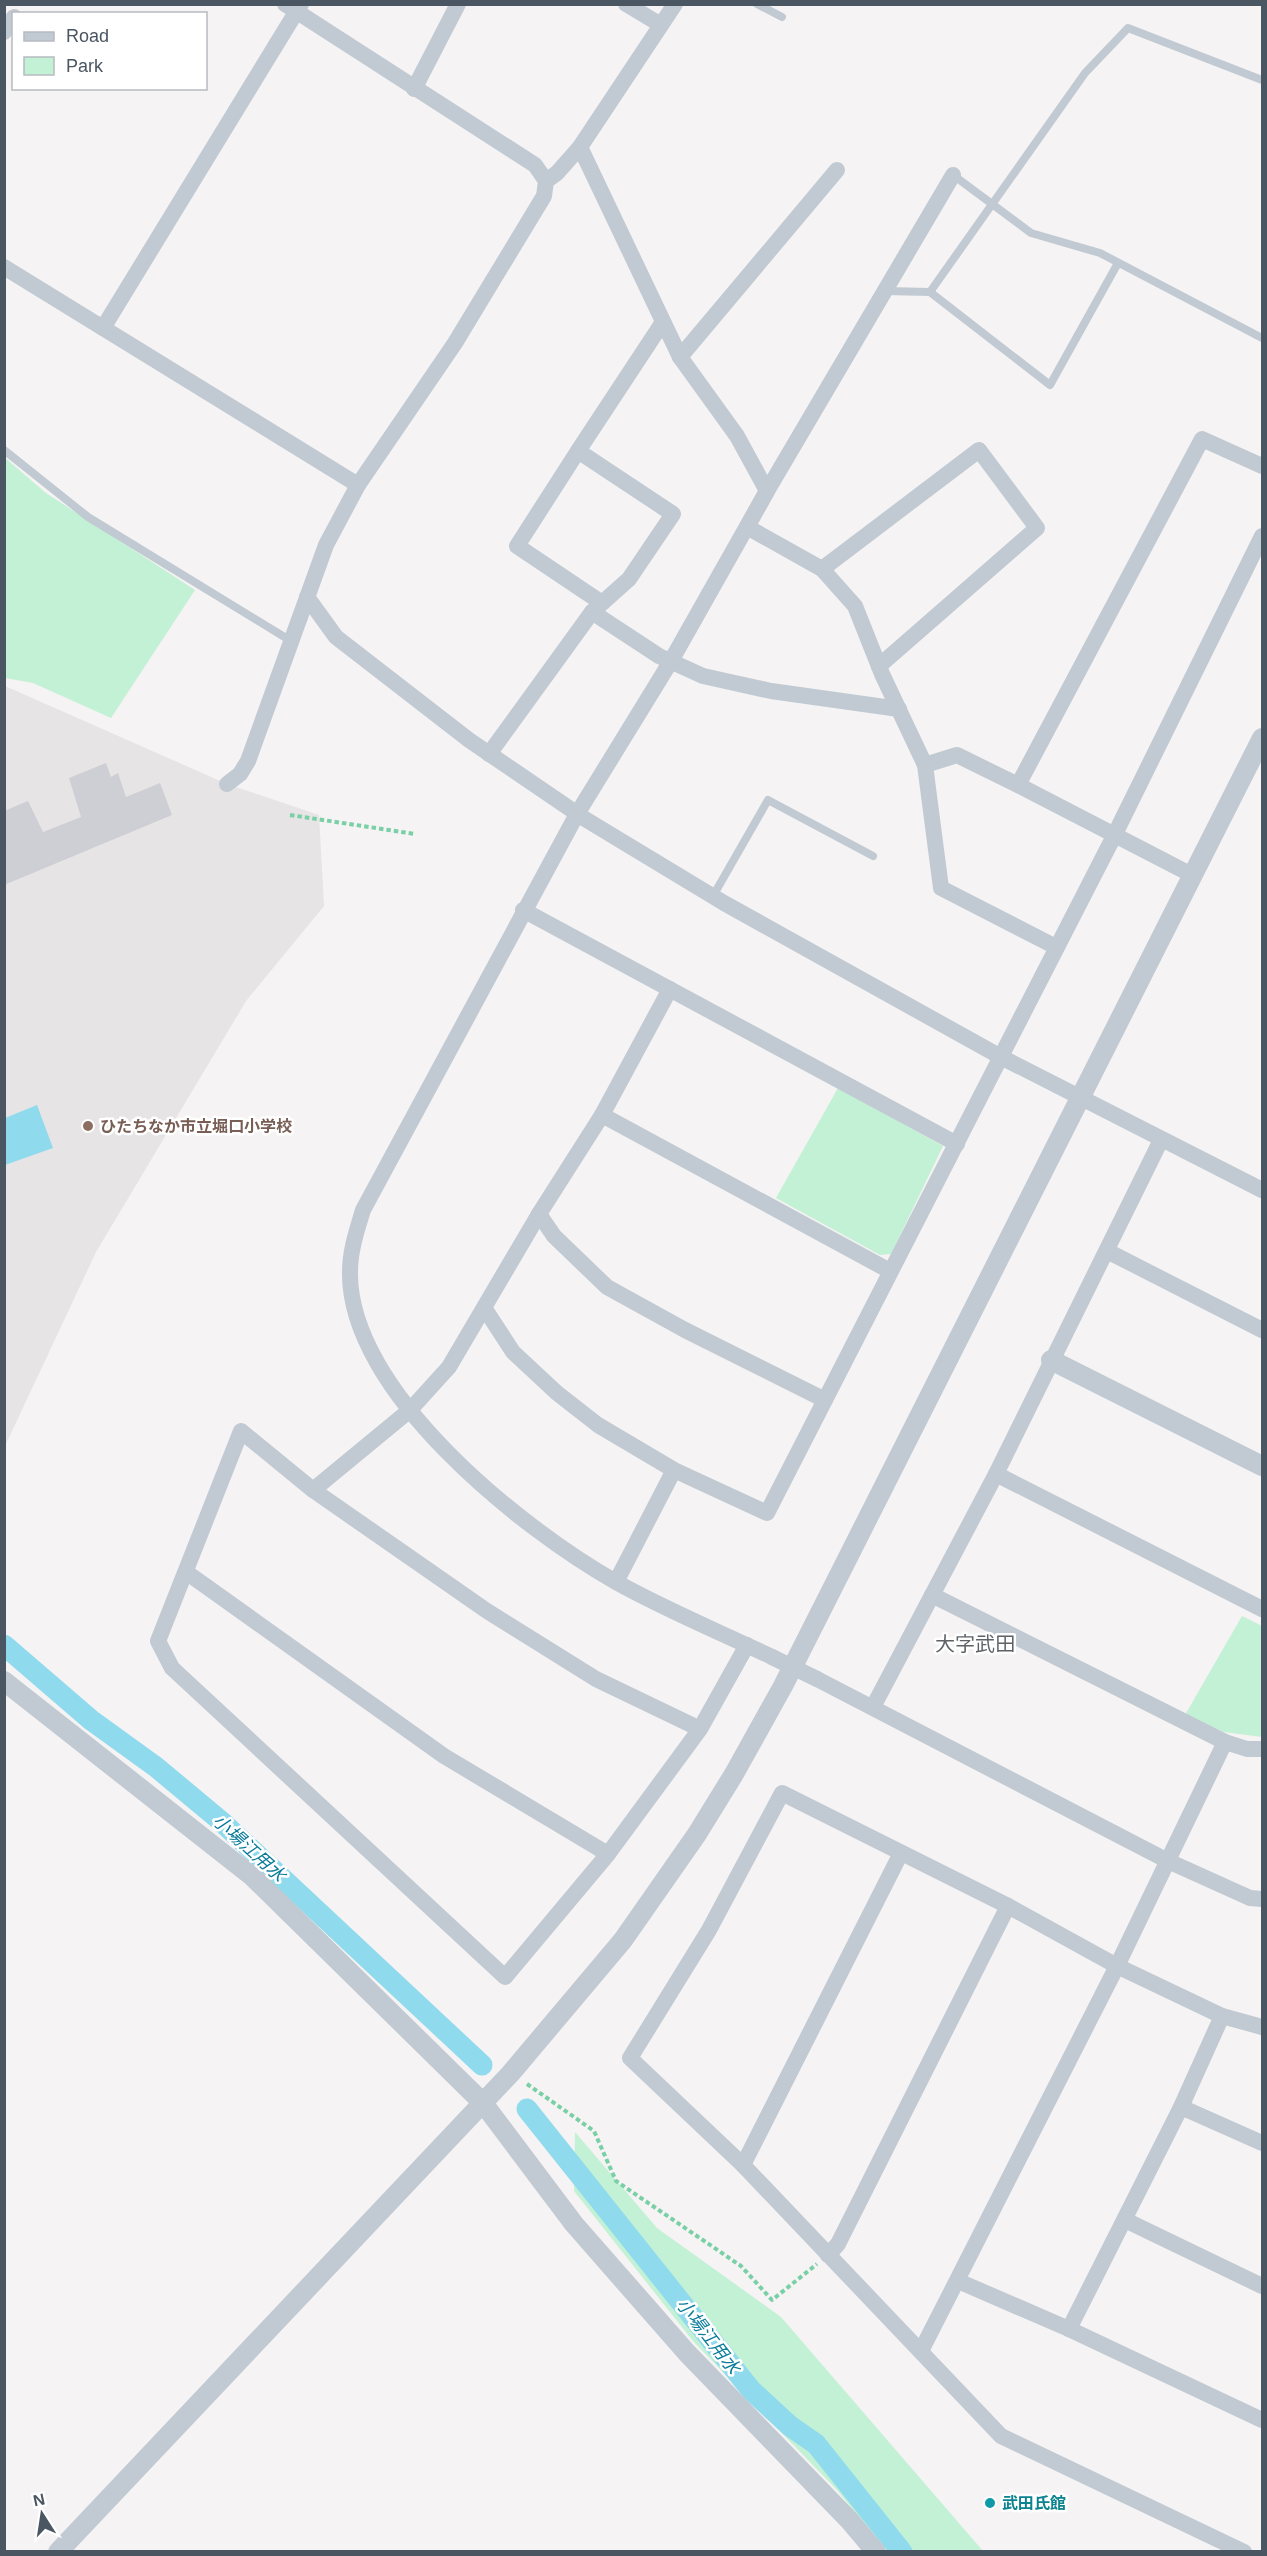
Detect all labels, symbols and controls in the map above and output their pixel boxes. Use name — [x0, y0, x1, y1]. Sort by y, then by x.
legend — [12, 12, 207, 90]
text: Road — [66, 26, 109, 46]
text: Park — [66, 56, 104, 76]
place label: ひたちなか市立堀口小学校 — [100, 1118, 292, 1135]
marker: ひたちなか市立堀口小学校 — [81, 1119, 95, 1133]
district label: 大字武田 — [935, 1633, 1015, 1655]
water label: 小場江用水 — [209, 1810, 291, 1887]
water label: 小場江用水 — [672, 2294, 745, 2379]
north arrow — [12, 2484, 72, 2544]
text: N — [32, 2490, 46, 2509]
place label: 武田氏館 — [1002, 2495, 1066, 2512]
marker: 武田氏館 — [983, 2496, 997, 2510]

